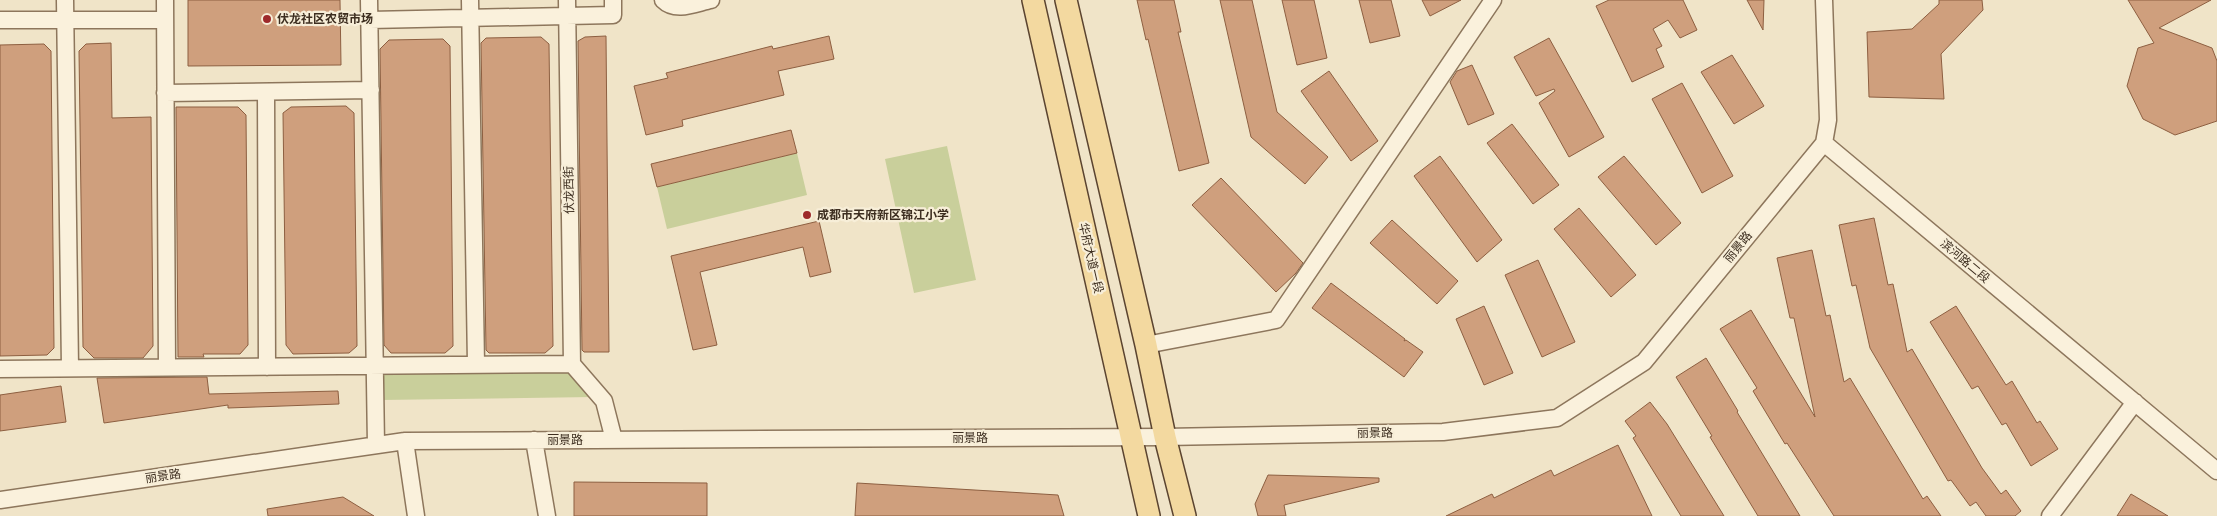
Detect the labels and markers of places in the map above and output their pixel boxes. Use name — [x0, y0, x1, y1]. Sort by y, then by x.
place label: 伏龙社区农贸市场 — [277, 11, 373, 26]
marker: 伏龙社区农贸市场 — [261, 13, 273, 25]
place label: 成都市天府新区锦江小学 — [817, 207, 949, 222]
marker: 成都市天府新区锦江小学 — [801, 209, 813, 221]

